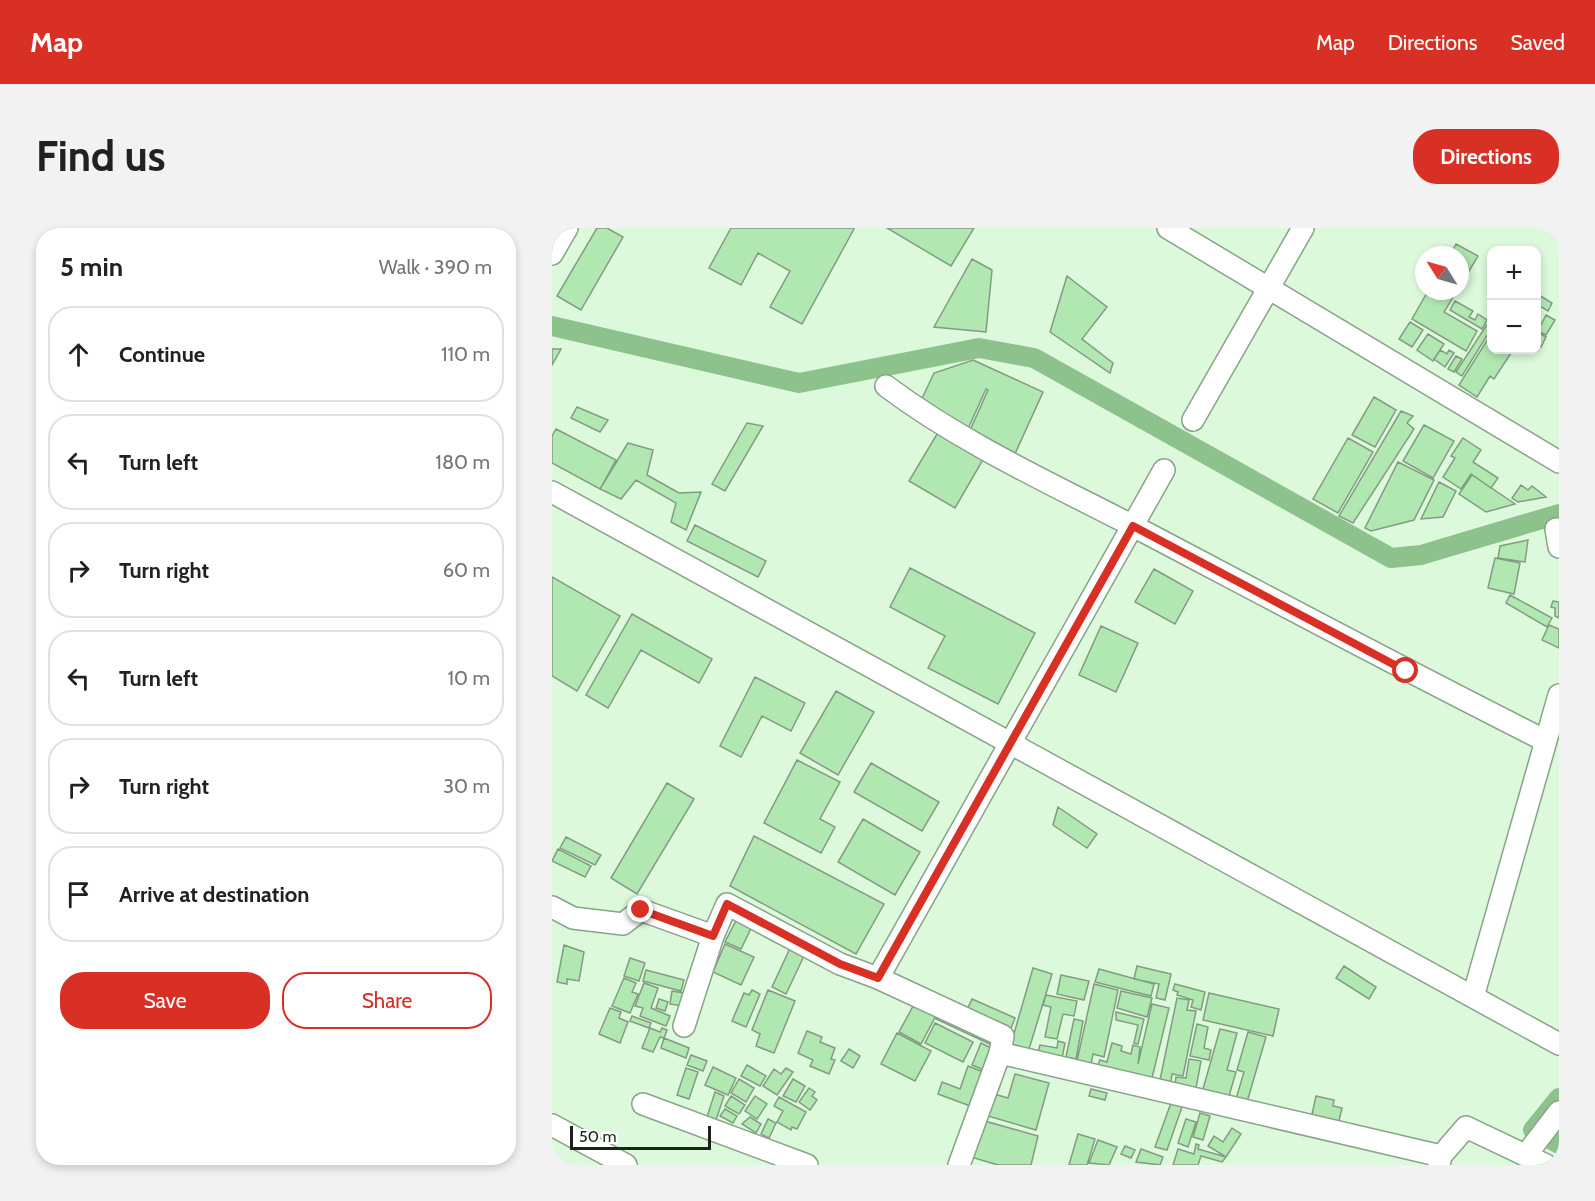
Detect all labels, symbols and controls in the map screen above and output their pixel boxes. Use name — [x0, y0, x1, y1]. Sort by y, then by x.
text: Map — [30, 25, 83, 59]
text: Map — [1316, 30, 1355, 55]
text: Directions — [1388, 30, 1477, 55]
text: Saved — [1510, 30, 1565, 55]
button: Directions — [1413, 129, 1559, 184]
text: Find us — [36, 130, 165, 182]
north arrow — [1415, 246, 1469, 300]
map controls — [1487, 246, 1541, 354]
button: + — [1487, 246, 1541, 300]
text: 5 min — [60, 251, 123, 283]
text: Walk · 390 m — [379, 255, 492, 279]
button: − — [1487, 300, 1541, 354]
icon: ahead — [62, 338, 95, 371]
text: Continue — [119, 341, 205, 368]
text: 110 m — [441, 342, 490, 366]
icon: left — [62, 446, 95, 479]
text: Turn left — [119, 449, 198, 476]
text: 180 m — [435, 450, 490, 474]
icon: right — [62, 554, 95, 587]
text: Turn right — [119, 557, 209, 584]
text: 60 m — [443, 558, 490, 582]
route start — [1392, 657, 1418, 683]
icon: left — [62, 662, 95, 695]
text: Turn left — [119, 665, 198, 692]
text: 10 m — [447, 666, 490, 690]
icon: right — [62, 770, 95, 803]
text: Turn right — [119, 773, 209, 800]
text: 30 m — [443, 774, 490, 798]
icon: arrive — [62, 878, 95, 911]
text: Arrive at destination — [119, 881, 309, 908]
route end — [627, 896, 653, 922]
button: Save — [60, 972, 270, 1029]
button: Share — [282, 972, 492, 1029]
scale bar — [570, 1123, 711, 1150]
text: 50 m — [579, 1127, 616, 1146]

